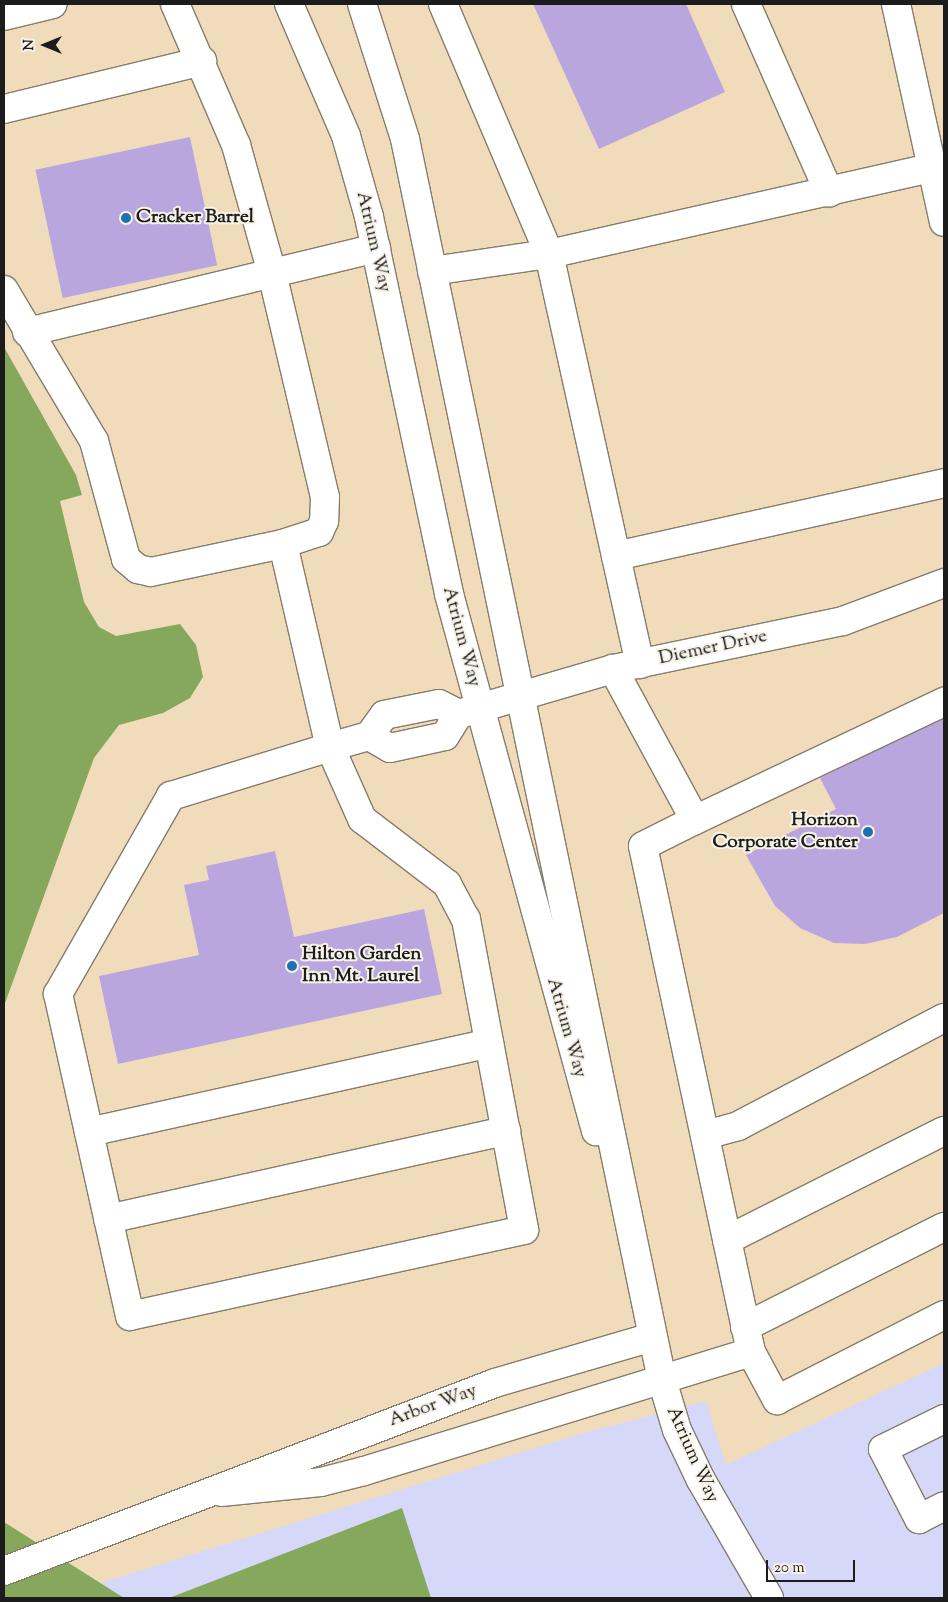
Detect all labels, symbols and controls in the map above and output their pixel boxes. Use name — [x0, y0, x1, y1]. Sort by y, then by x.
north arrow — [20, 20, 70, 70]
text: N — [20, 39, 40, 51]
street label: Atrium Way — [350, 189, 396, 295]
place label: Cracker Barrel — [136, 207, 254, 229]
marker: Cracker Barrel — [120, 212, 132, 224]
street label: Atrium Way — [437, 584, 485, 690]
street label: Diemer Drive — [657, 625, 769, 671]
place label: Horizon Corporate Center — [713, 810, 858, 854]
marker: Horizon Corporate Center — [862, 826, 874, 838]
place label: Hilton Garden Inn Mt. Laurel — [302, 944, 421, 988]
marker: Hilton Garden Inn Mt. Laurel — [286, 960, 298, 972]
street label: Atrium Way — [541, 975, 591, 1081]
street label: Arbor Way — [386, 1380, 480, 1432]
street label: Atrium Way — [661, 1403, 723, 1507]
scale bar — [768, 1550, 857, 1582]
text: 20 m — [774, 1558, 805, 1579]

